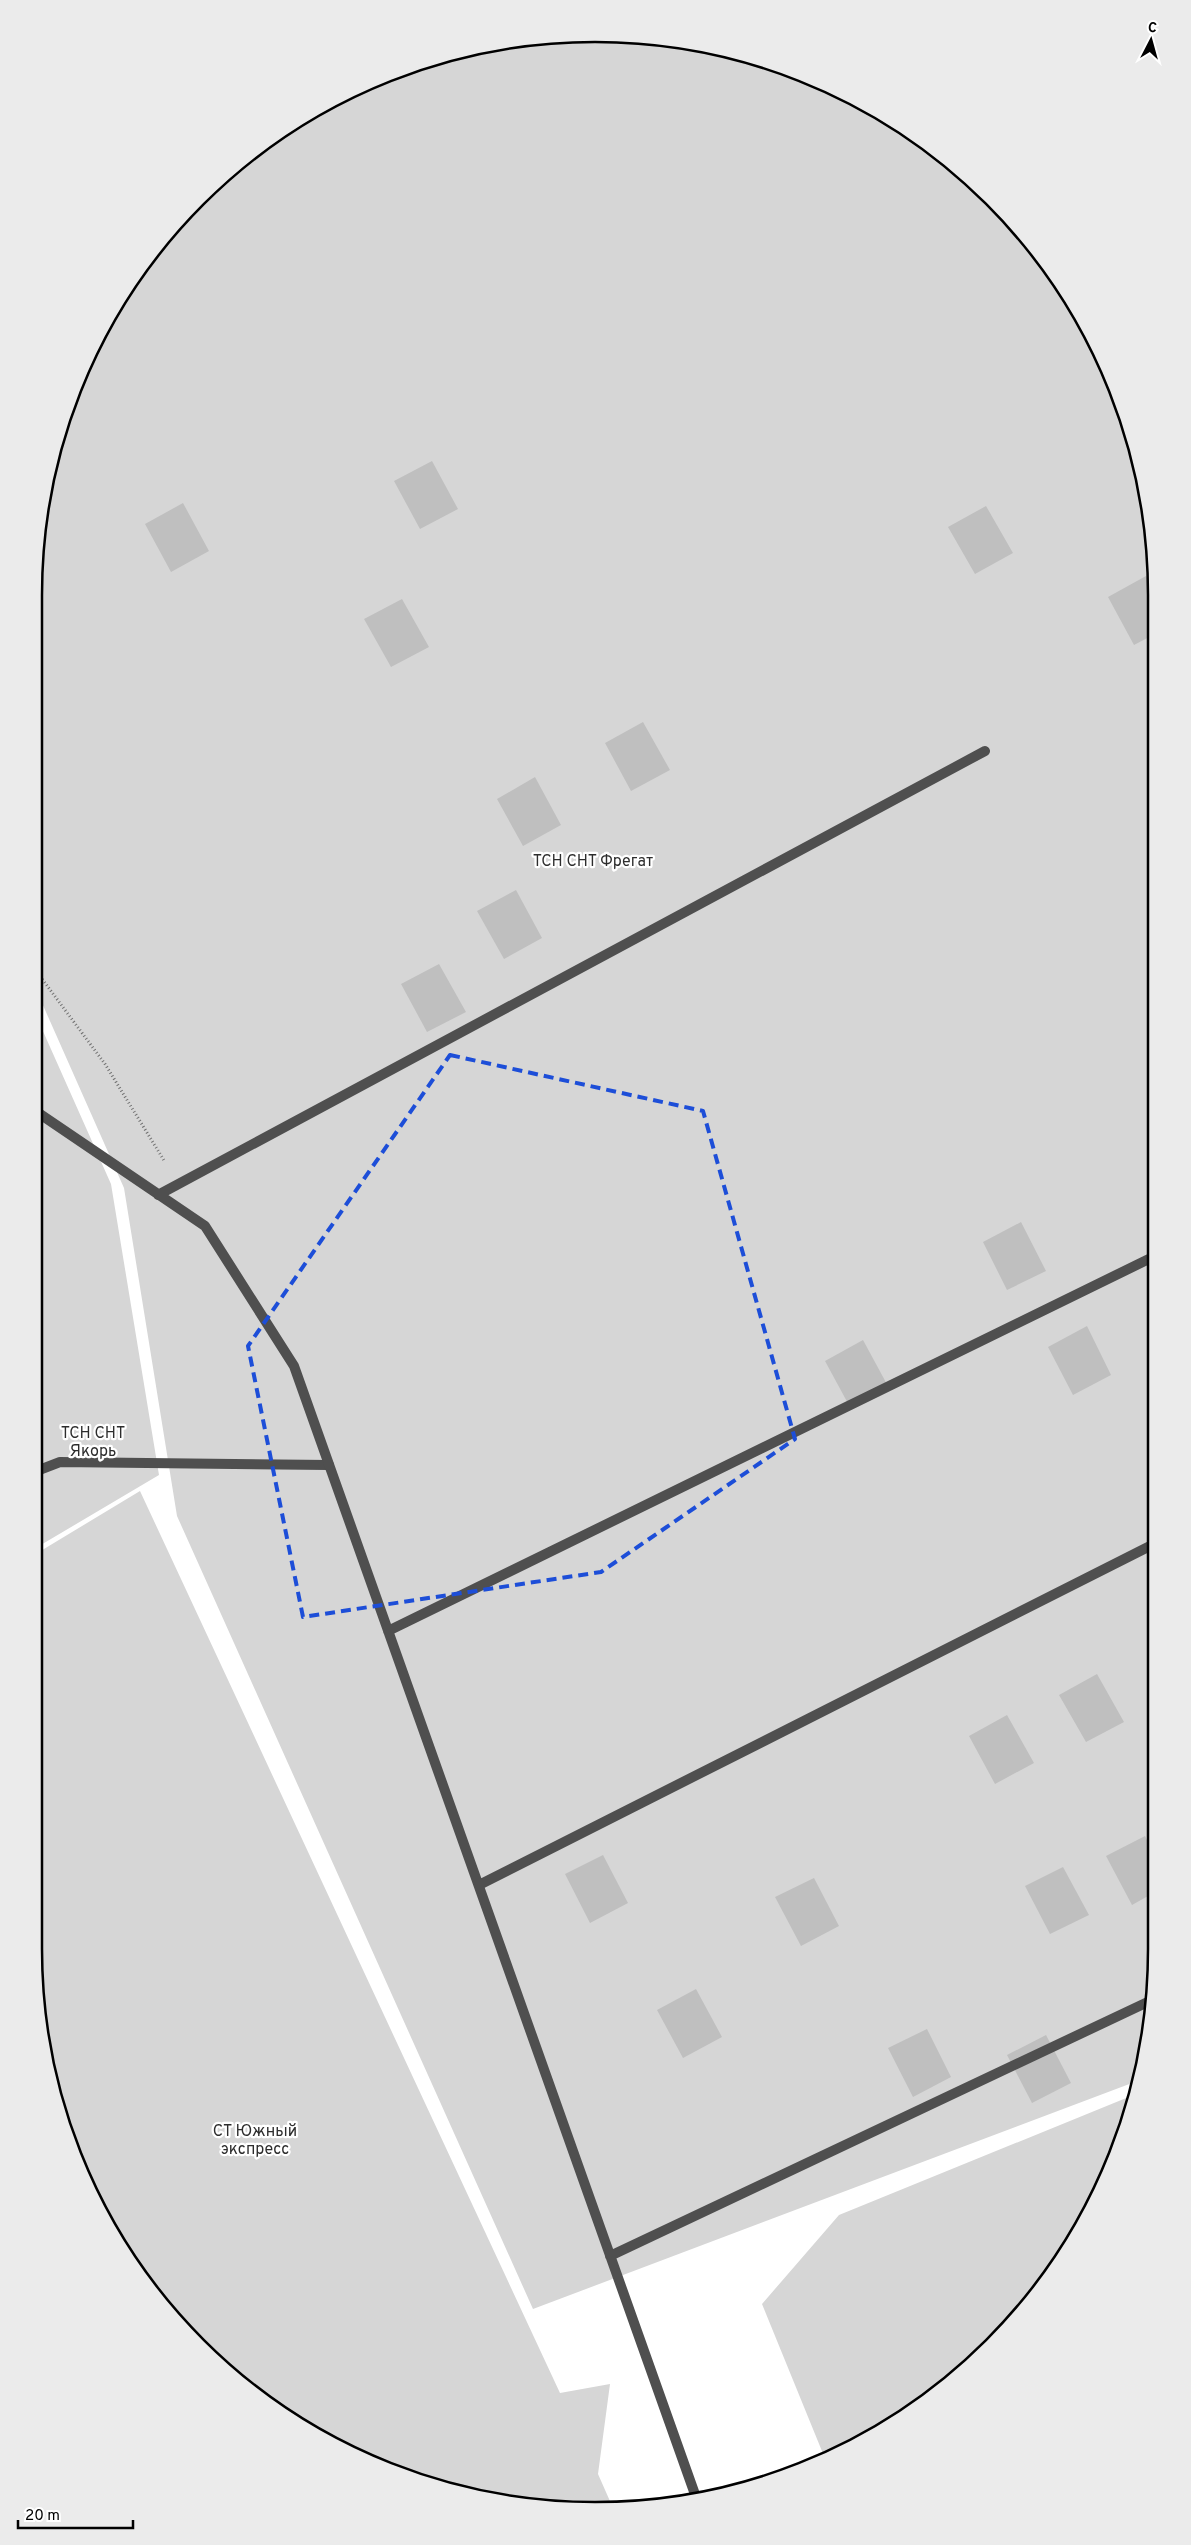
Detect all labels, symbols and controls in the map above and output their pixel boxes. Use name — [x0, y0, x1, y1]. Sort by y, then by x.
north arrow — [1126, 15, 1176, 65]
text: С — [1147, 20, 1158, 37]
park label: ТСН СНТ Фрегат — [533, 852, 653, 872]
park label: ТСН СНТ Якорь — [61, 1424, 125, 1462]
park label: СТ Южный экспресс — [213, 2122, 297, 2160]
scale bar — [18, 2498, 132, 2530]
text: 20 m — [25, 2507, 60, 2526]

